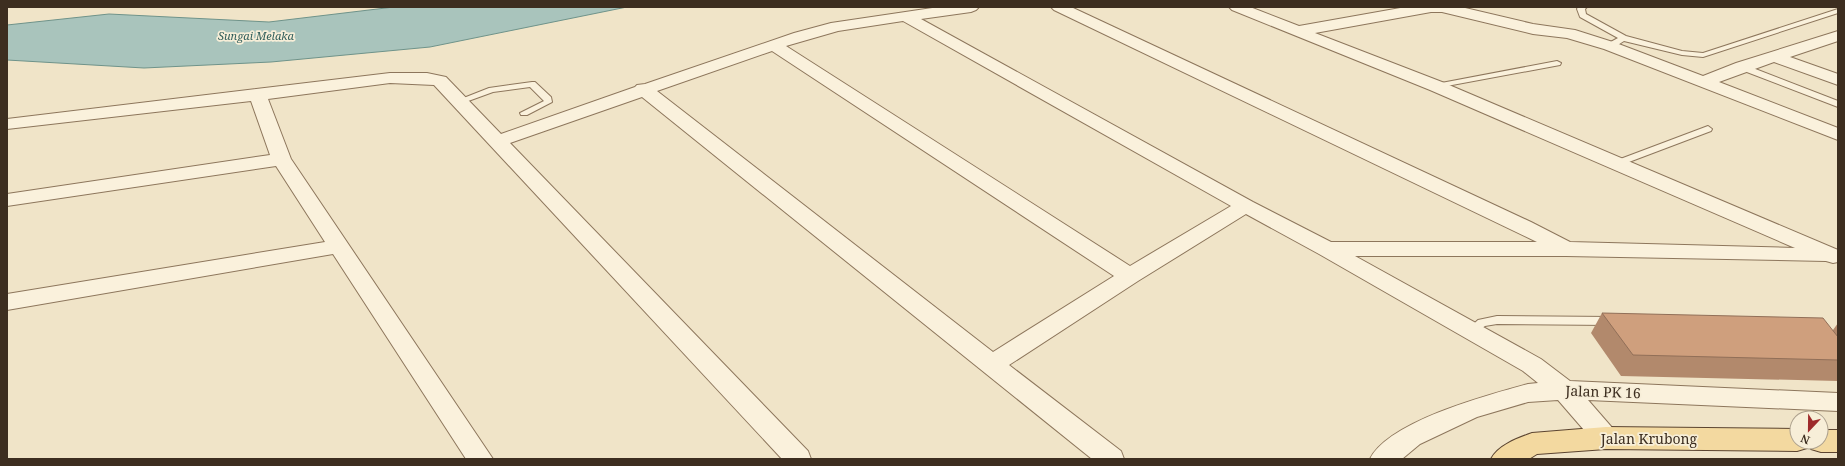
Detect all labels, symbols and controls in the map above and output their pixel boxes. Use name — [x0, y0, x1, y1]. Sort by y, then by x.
water label: Sungai Melaka — [218, 28, 295, 43]
street label: Jalan PK 16 — [1564, 381, 1641, 402]
north arrow — [1789, 410, 1829, 450]
street label: Jalan Krubong — [1600, 429, 1698, 448]
text: N — [1798, 431, 1812, 448]

